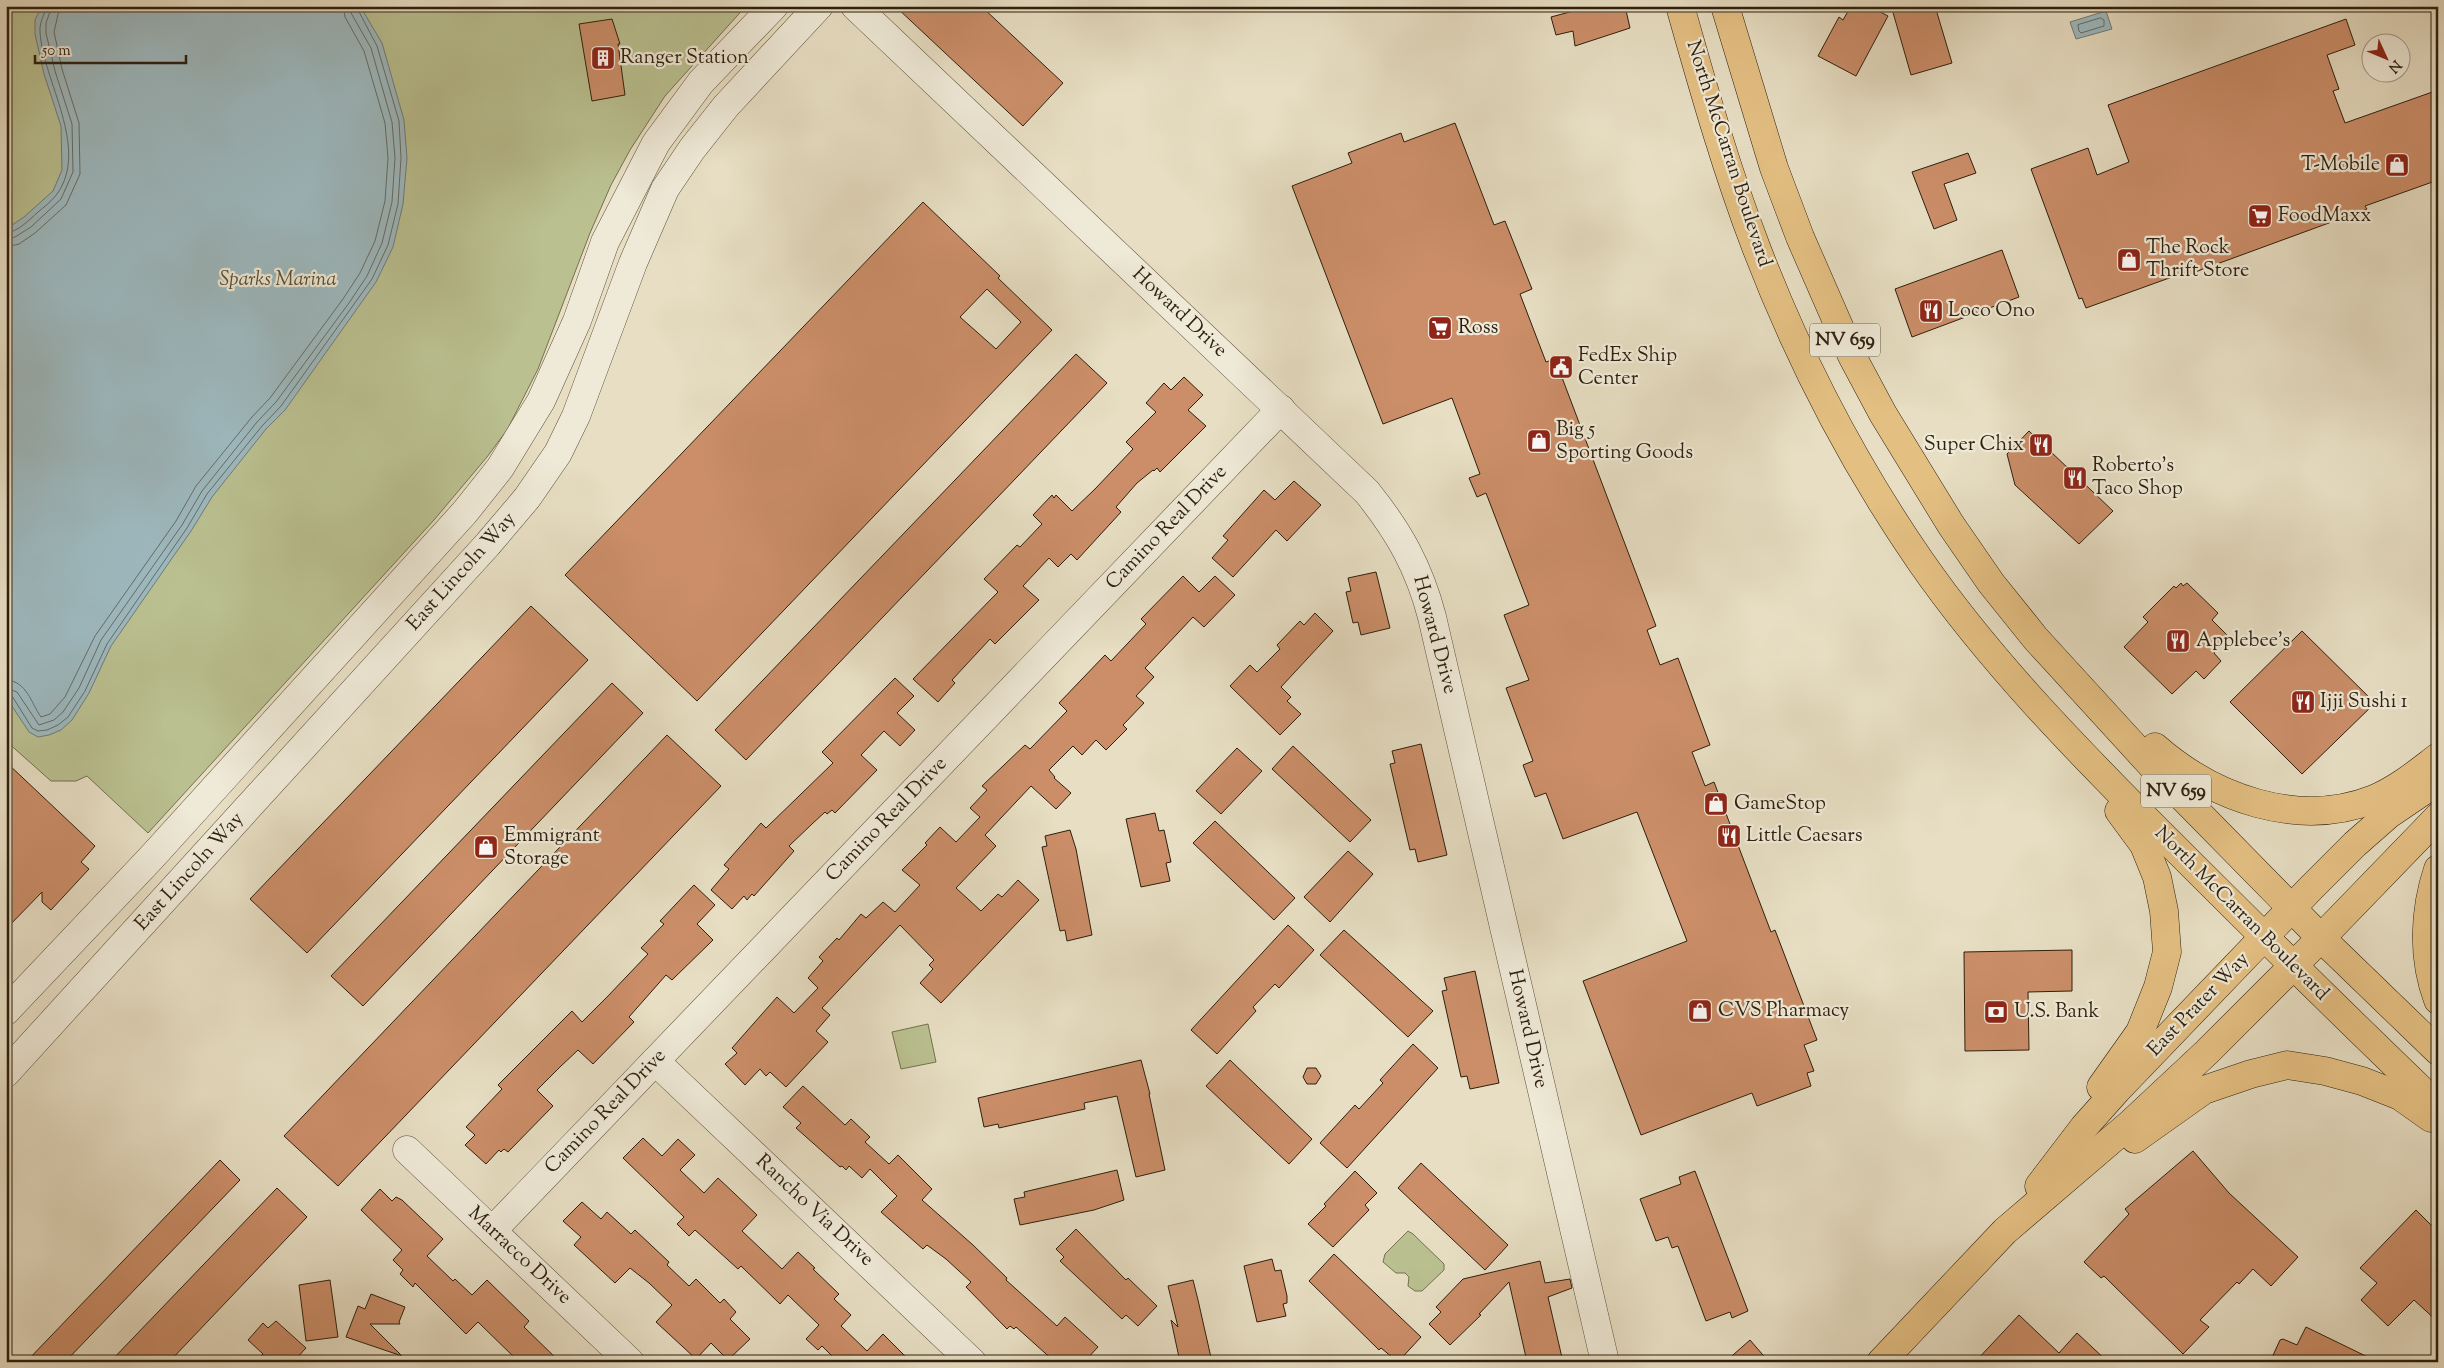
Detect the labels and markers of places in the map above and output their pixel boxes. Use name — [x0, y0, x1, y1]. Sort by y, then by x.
place label: Ranger Station — [620, 44, 749, 73]
building icon: Ranger Station — [590, 45, 616, 71]
place label: T-Mobile — [2301, 151, 2380, 180]
shop icon: T-Mobile — [2384, 152, 2410, 178]
place label: FoodMaxx — [2278, 202, 2372, 231]
supermarket icon: FoodMaxx — [2247, 203, 2273, 229]
place label: The Rock Thrift Store — [2146, 234, 2249, 286]
shop icon: The Rock Thrift Store — [2116, 247, 2142, 273]
place label: Loco Ono — [1948, 297, 2035, 326]
restaurant icon: Loco Ono — [1918, 298, 1944, 324]
place label: Ross — [1458, 314, 1499, 343]
supermarket icon: Ross — [1427, 315, 1453, 341]
place label: FedEx Ship Center — [1578, 342, 1677, 394]
public building icon: FedEx Ship Center — [1548, 354, 1574, 380]
place label: Big 5 Sporting Goods — [1556, 416, 1693, 468]
shop icon: Big 5 Sporting Goods — [1526, 428, 1552, 454]
place label: Super Chix — [1924, 431, 2024, 460]
restaurant icon: Super Chix — [2028, 432, 2054, 458]
place label: Roberto's Taco Shop — [2092, 452, 2183, 504]
restaurant icon: Roberto's Taco Shop — [2062, 465, 2088, 491]
place label: Applebee's — [2196, 627, 2290, 656]
restaurant icon: Applebee's — [2165, 628, 2191, 654]
place label: Ijji Sushi 1 — [2320, 688, 2408, 717]
restaurant icon: Ijji Sushi 1 — [2290, 689, 2316, 715]
place label: GameStop — [1734, 790, 1826, 819]
shop icon: GameStop — [1703, 791, 1729, 817]
place label: Emmigrant Storage — [504, 822, 600, 874]
place label: Little Caesars — [1746, 822, 1863, 851]
restaurant icon: Little Caesars — [1716, 823, 1742, 849]
shop icon: Emmigrant Storage — [473, 834, 499, 860]
place label: CVS Pharmacy — [1718, 997, 1849, 1026]
shop icon: CVS Pharmacy — [1687, 998, 1713, 1024]
place label: U.S. Bank — [2014, 998, 2100, 1027]
bank icon: U.S. Bank — [1983, 999, 2009, 1025]

